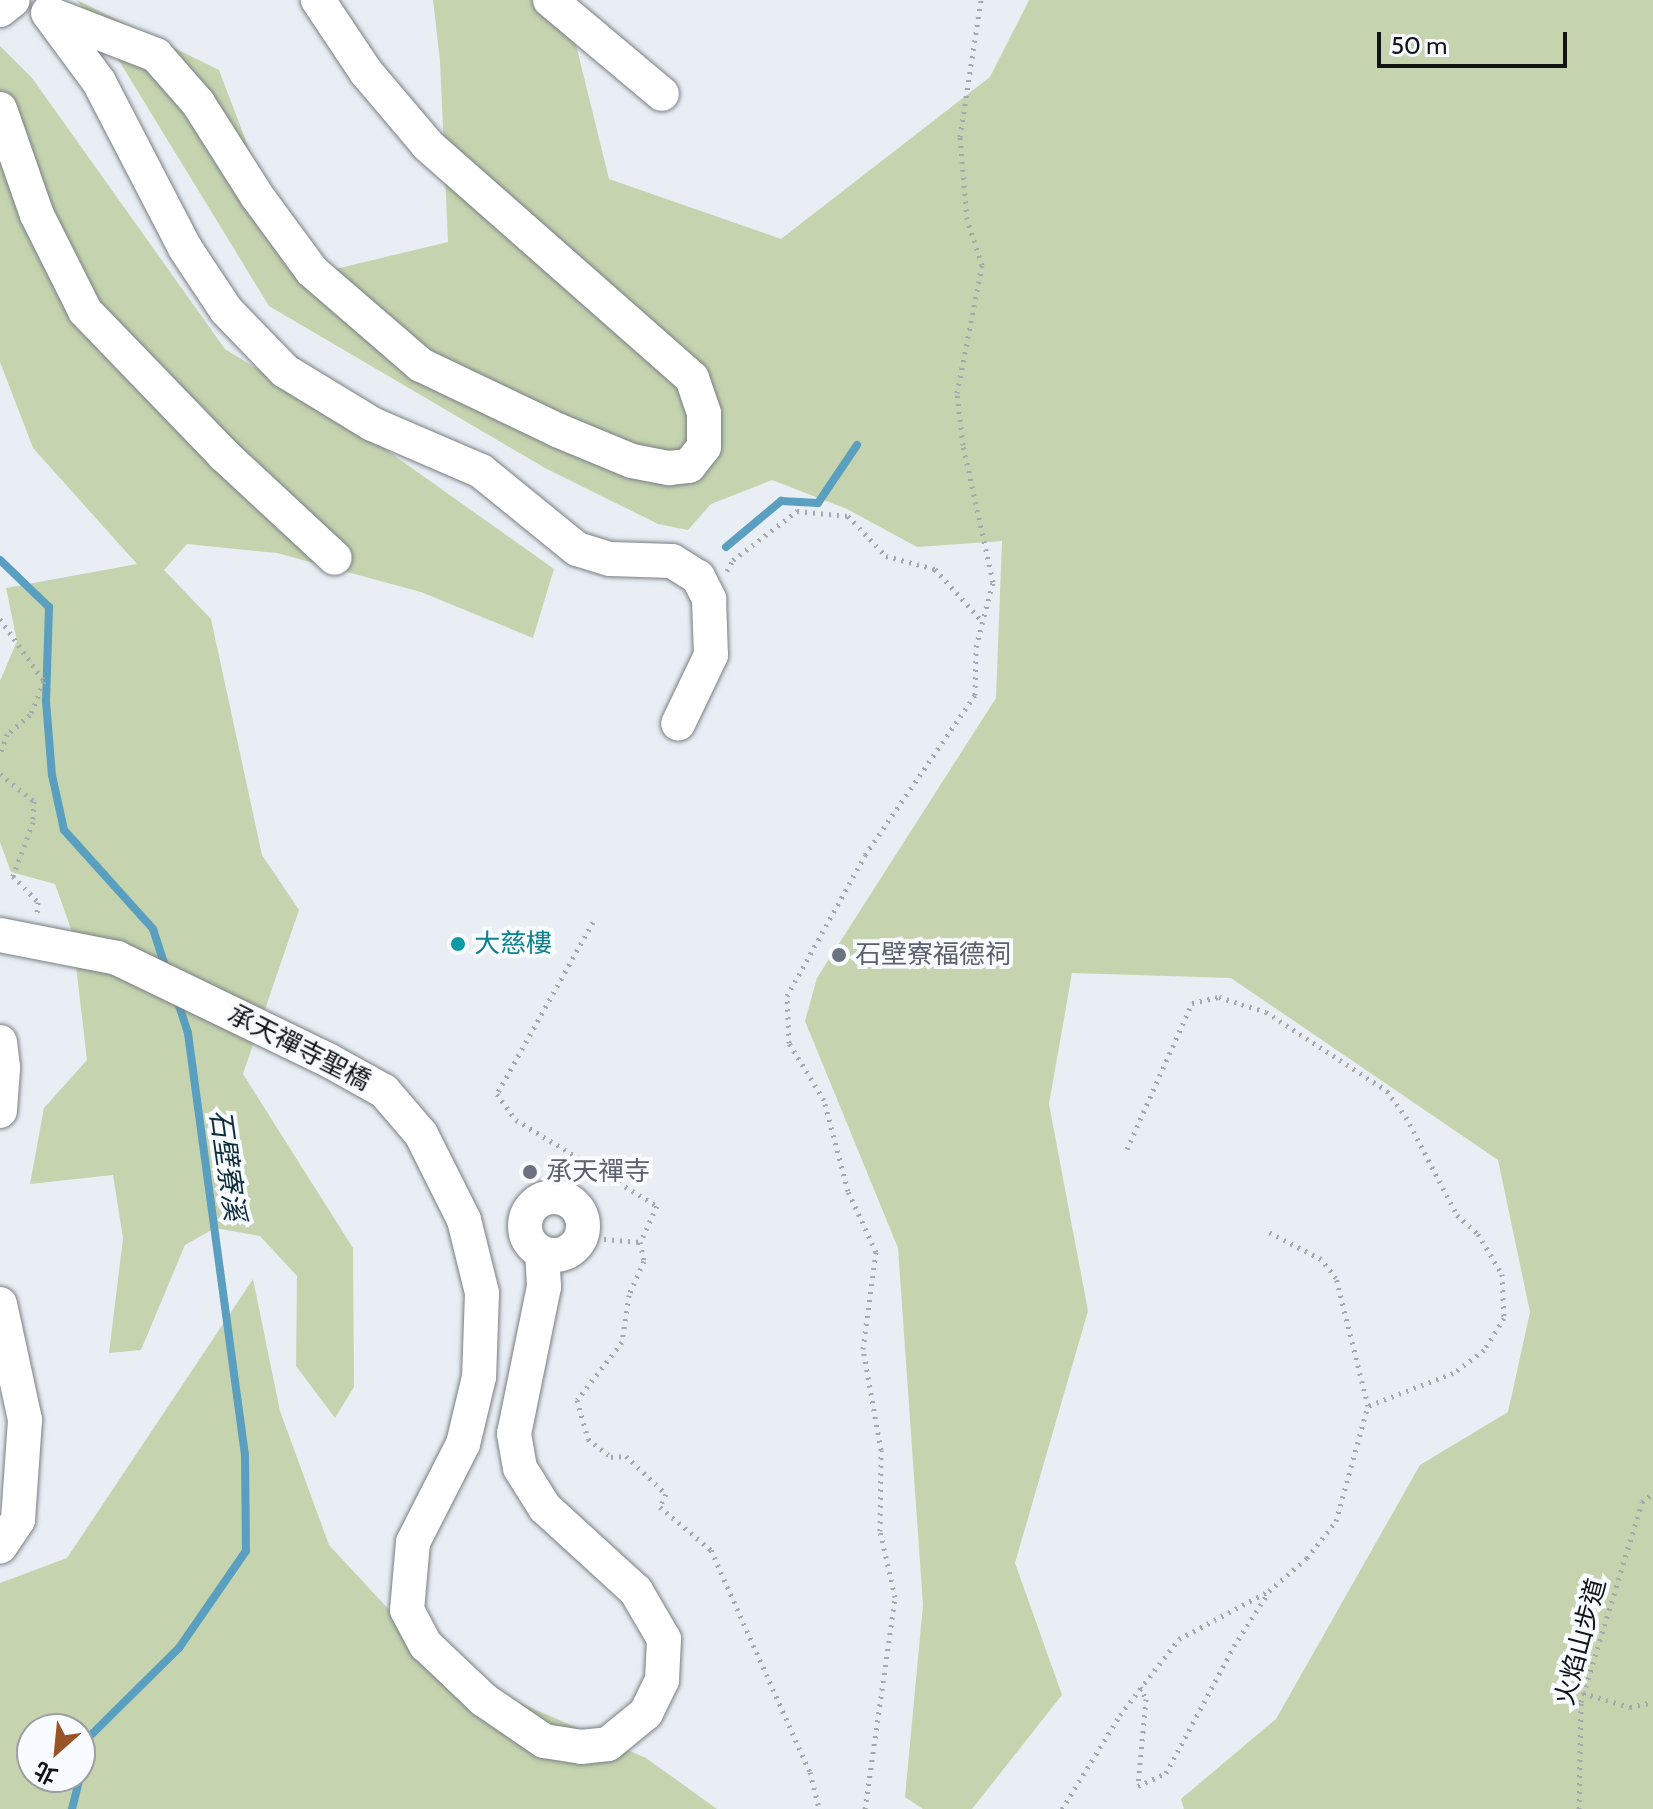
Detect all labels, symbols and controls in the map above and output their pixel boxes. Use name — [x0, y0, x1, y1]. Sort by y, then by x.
scale bar — [1381, 16, 1571, 66]
text: 50 m — [1391, 31, 1447, 60]
place label: 大慈樓 — [474, 928, 552, 960]
marker: 大慈樓 — [449, 935, 467, 953]
place label: 石壁寮福德祠 — [855, 939, 1011, 971]
marker: 石壁寮福德祠 — [830, 946, 848, 964]
street label: 承天禪寺聖橋 — [222, 999, 376, 1097]
water label: 石壁寮溪 — [204, 1107, 252, 1223]
place label: 承天禪寺 — [546, 1156, 650, 1188]
marker: 承天禪寺 — [521, 1163, 539, 1181]
street label: 火焰山步道 — [1549, 1575, 1613, 1709]
north arrow — [16, 1713, 96, 1793]
text: 北 — [30, 1756, 62, 1790]

